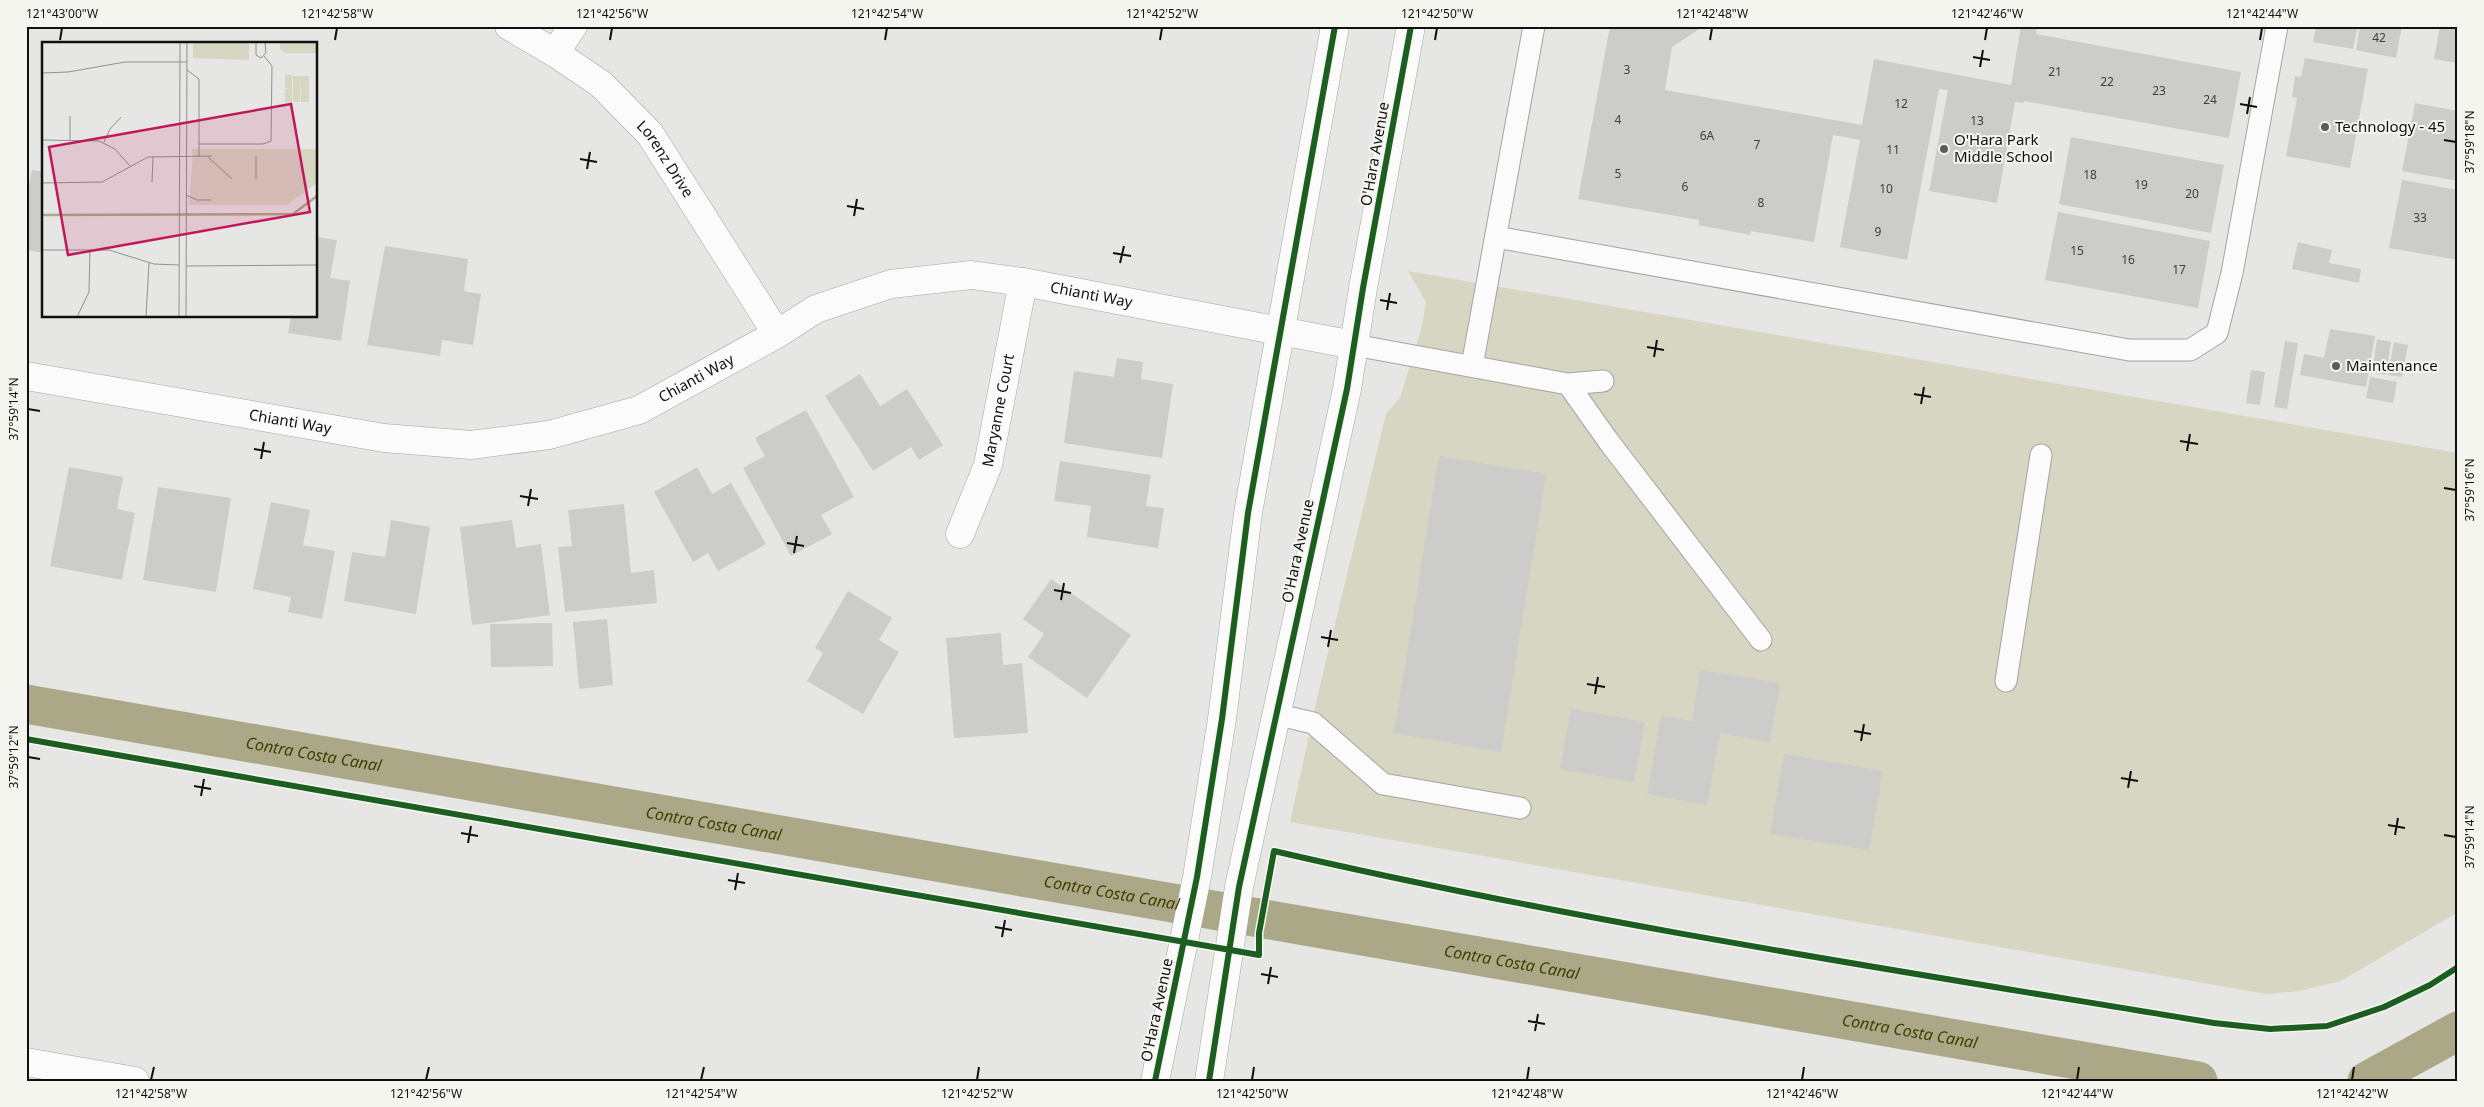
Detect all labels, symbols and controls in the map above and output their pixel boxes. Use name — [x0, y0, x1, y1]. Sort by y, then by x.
text: 121°43'00"W — [26, 5, 98, 22]
text: 121°42'58"W — [301, 5, 373, 22]
text: 121°42'56"W — [576, 5, 648, 22]
text: 121°42'54"W — [851, 5, 923, 22]
text: 121°42'52"W — [1126, 5, 1198, 22]
text: 121°42'50"W — [1401, 5, 1473, 22]
text: 121°42'48"W — [1676, 5, 1748, 22]
text: 121°42'46"W — [1951, 5, 2023, 22]
text: 121°42'44"W — [2226, 5, 2298, 22]
house number: 42 — [2372, 29, 2386, 46]
inset map — [42, 42, 318, 318]
house number: 3 — [1624, 61, 1631, 78]
house number: 21 — [2048, 63, 2062, 80]
house number: 22 — [2100, 73, 2114, 90]
house number: 23 — [2152, 82, 2166, 99]
house number: 24 — [2203, 91, 2217, 108]
house number: 12 — [1894, 95, 1908, 112]
street label: O'Hara Avenue — [1355, 100, 1393, 208]
text: 37°59'18"N — [2461, 110, 2478, 174]
house number: 4 — [1615, 111, 1622, 128]
house number: 13 — [1970, 112, 1984, 129]
street label: Lorenz Drive — [633, 115, 699, 201]
place label: Technology - 45 — [2335, 116, 2445, 136]
marker: Technology - 45 — [2319, 121, 2331, 133]
house number: 6A — [1700, 127, 1715, 144]
place label: O'Hara Park Middle School — [1954, 129, 2053, 166]
house number: 7 — [1754, 136, 1761, 153]
house number: 11 — [1886, 141, 1900, 158]
marker: O'Hara Park Middle School — [1938, 143, 1950, 155]
house number: 5 — [1615, 165, 1622, 182]
house number: 18 — [2083, 166, 2097, 183]
house number: 19 — [2134, 176, 2148, 193]
house number: 6 — [1682, 178, 1689, 195]
house number: 10 — [1879, 180, 1893, 197]
house number: 20 — [2185, 185, 2199, 202]
house number: 8 — [1758, 194, 1765, 211]
house number: 33 — [2413, 209, 2427, 226]
house number: 9 — [1875, 223, 1882, 240]
house number: 15 — [2070, 242, 2084, 259]
house number: 16 — [2121, 251, 2135, 268]
house number: 17 — [2172, 261, 2186, 278]
street label: Chianti Way — [1049, 276, 1135, 312]
street label: Chianti Way — [654, 349, 737, 406]
street label: Maryanne Court — [977, 351, 1018, 468]
place label: Maintenance — [2346, 355, 2438, 375]
marker: Maintenance — [2330, 360, 2342, 372]
text: 37°59'14"N — [5, 377, 22, 441]
street label: Chianti Way — [248, 404, 333, 438]
text: 37°59'16"N — [2461, 458, 2478, 522]
street label: O'Hara Avenue — [1276, 497, 1318, 604]
text: 37°59'12"N — [5, 725, 22, 789]
water label: Contra Costa Canal — [244, 731, 384, 777]
water label: Contra Costa Canal — [644, 801, 784, 846]
text: 37°59'14"N — [2461, 805, 2478, 869]
water label: Contra Costa Canal — [1042, 870, 1182, 915]
water label: Contra Costa Canal — [1442, 939, 1582, 985]
street label: O'Hara Avenue — [1135, 956, 1177, 1063]
water label: Contra Costa Canal — [1840, 1008, 1980, 1054]
text: 121°42'58"W — [115, 1085, 187, 1102]
text: 121°42'56"W — [390, 1085, 462, 1102]
text: 121°42'54"W — [665, 1085, 737, 1102]
text: 121°42'52"W — [941, 1085, 1013, 1102]
text: 121°42'50"W — [1216, 1085, 1288, 1102]
text: 121°42'48"W — [1491, 1085, 1563, 1102]
text: 121°42'46"W — [1766, 1085, 1838, 1102]
text: 121°42'44"W — [2041, 1085, 2113, 1102]
text: 121°42'42"W — [2316, 1085, 2388, 1102]

